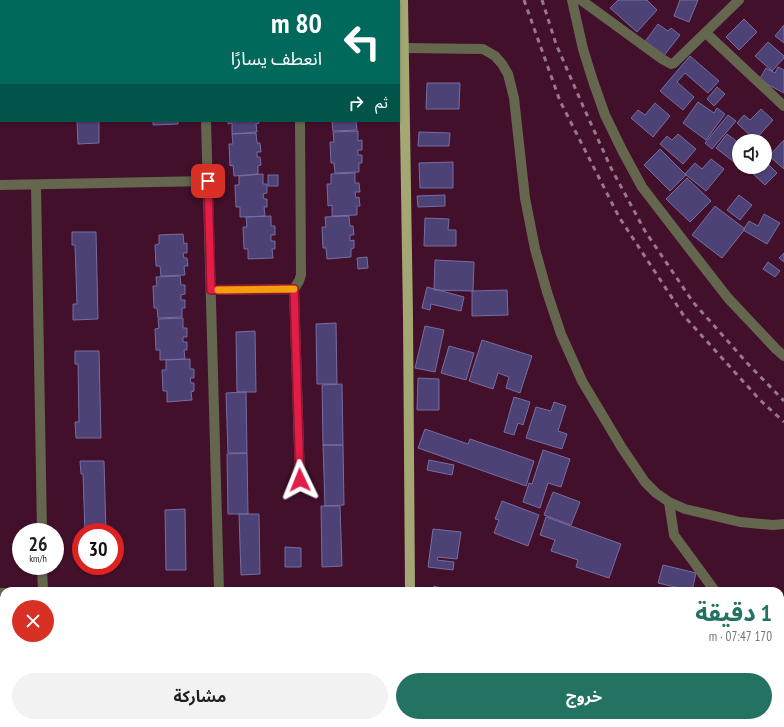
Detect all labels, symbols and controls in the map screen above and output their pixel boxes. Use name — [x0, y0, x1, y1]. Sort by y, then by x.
text: 80 m — [271, 4, 322, 41]
icon: left — [336, 16, 388, 68]
text: انعطف يسارًا — [231, 47, 322, 70]
icon: right — [345, 92, 367, 114]
text: ثم — [375, 93, 388, 112]
map controls — [732, 134, 772, 174]
button: sound — [732, 134, 772, 174]
pin — [191, 164, 225, 198]
icon: arrive — [197, 170, 219, 192]
position arrow — [279, 459, 321, 501]
speed limit sign: 30 — [72, 523, 124, 575]
text: 26 — [28, 531, 48, 557]
text: km/h — [29, 552, 47, 565]
text: 1 دقيقة — [695, 597, 772, 628]
button: close — [12, 600, 54, 642]
text: 170 m · 07:47 — [709, 628, 772, 645]
button: مشاركة — [12, 673, 388, 719]
button: خروج — [396, 673, 772, 719]

